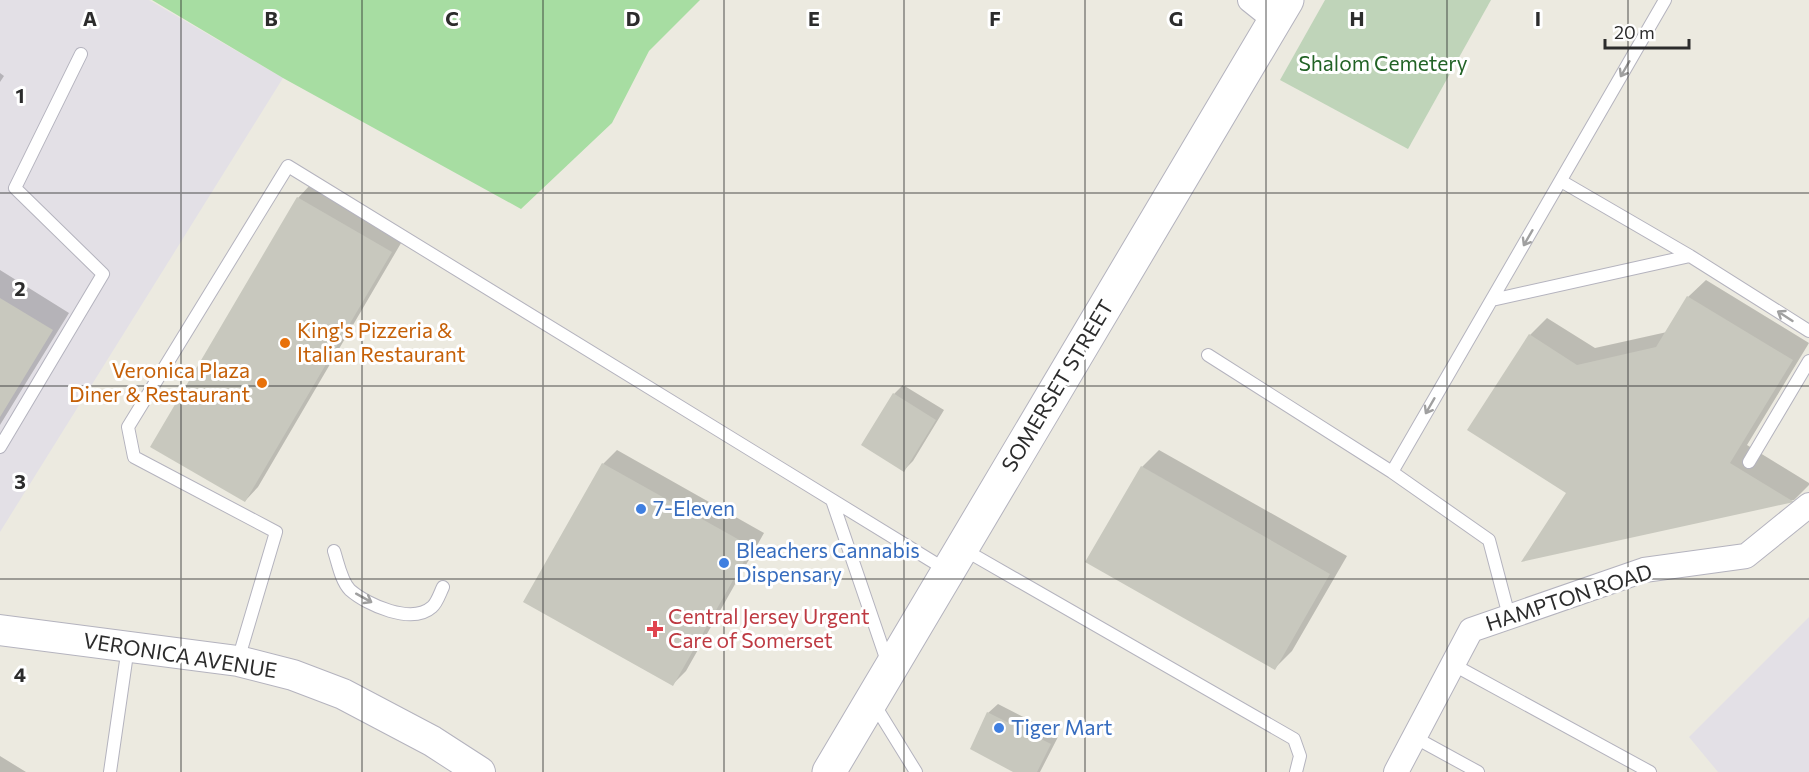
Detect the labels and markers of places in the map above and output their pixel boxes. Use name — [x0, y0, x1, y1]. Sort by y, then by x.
place label: King's Pizzeria & Italian Restaurant — [297, 317, 465, 366]
marker: King's Pizzeria & Italian Restaurant — [278, 336, 292, 350]
place label: Veronica Plaza Diner & Restaurant — [69, 357, 250, 406]
marker: Veronica Plaza Diner & Restaurant — [255, 376, 269, 390]
place label: 7-Eleven — [653, 495, 735, 520]
marker: 7-Eleven — [634, 502, 648, 516]
place label: Bleachers Cannabis Dispensary — [736, 537, 920, 586]
marker: Bleachers Cannabis Dispensary — [717, 556, 731, 570]
place label: Central Jersey Urgent Care of Somerset — [668, 603, 870, 652]
marker: Central Jersey Urgent Care of Somerset — [646, 620, 664, 638]
place label: Tiger Mart — [1011, 714, 1112, 739]
marker: Tiger Mart — [992, 721, 1006, 735]

